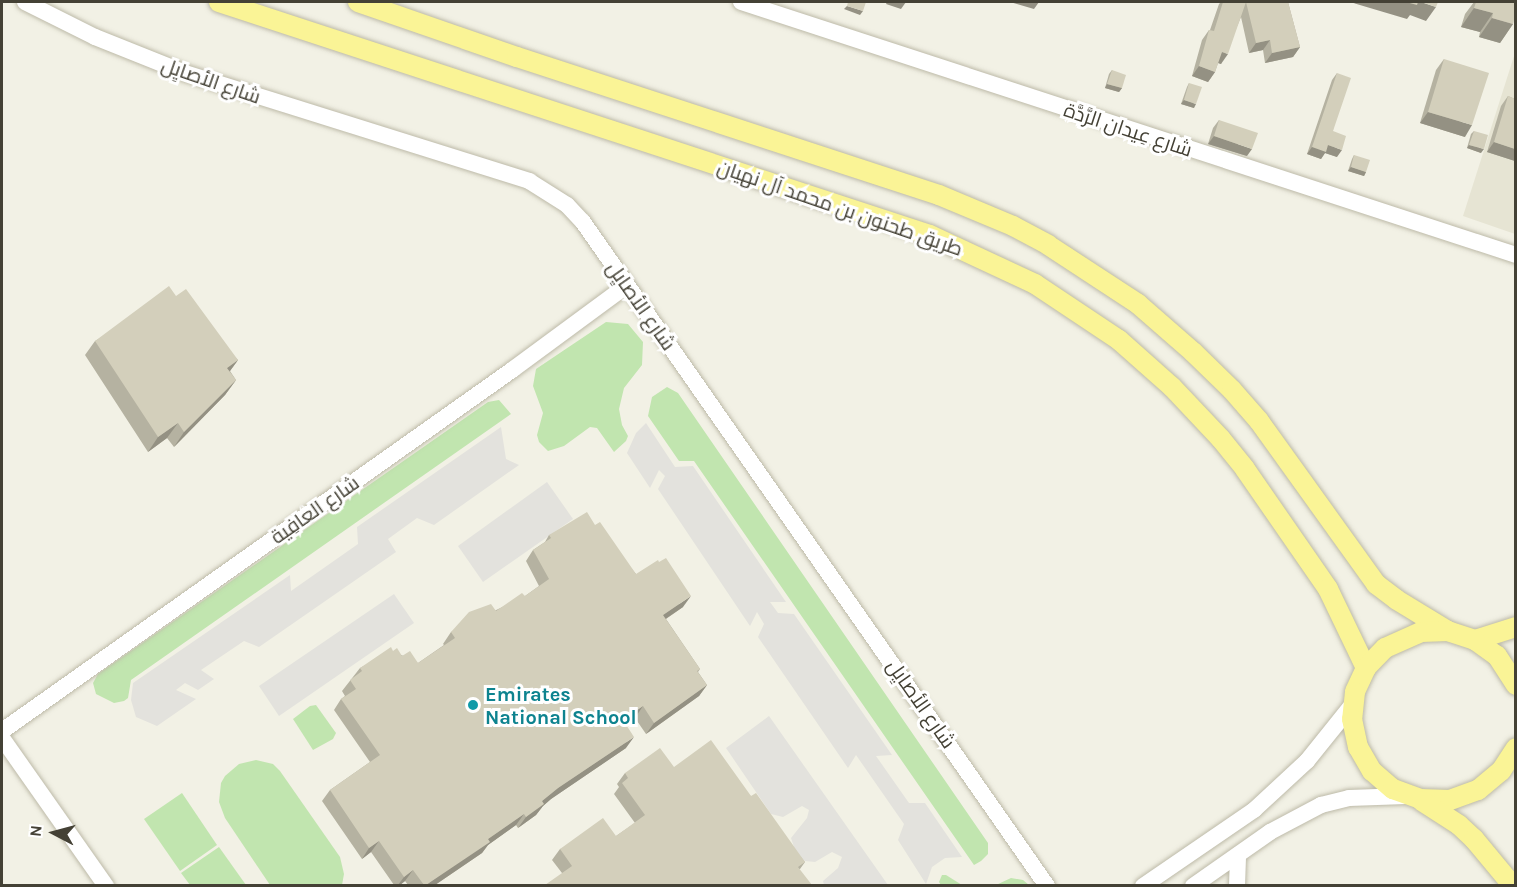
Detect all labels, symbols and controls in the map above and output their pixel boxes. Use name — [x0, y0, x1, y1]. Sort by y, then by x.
street label: شارع الأصايِل — [158, 53, 264, 109]
street label: شارع عِيدان الرَّدَّة — [1061, 98, 1195, 162]
street label: طريق طحنون بن محمد آل نهيان — [714, 155, 966, 261]
street label: شارع الأصايِل — [602, 257, 680, 355]
street label: شارع العافِية — [266, 471, 364, 549]
street label: شارع الأصايِل — [882, 655, 960, 753]
place label: Emirates National School — [485, 682, 637, 729]
marker: Emirates National School — [466, 698, 480, 712]
north arrow — [24, 803, 84, 863]
text: N — [26, 824, 46, 838]

